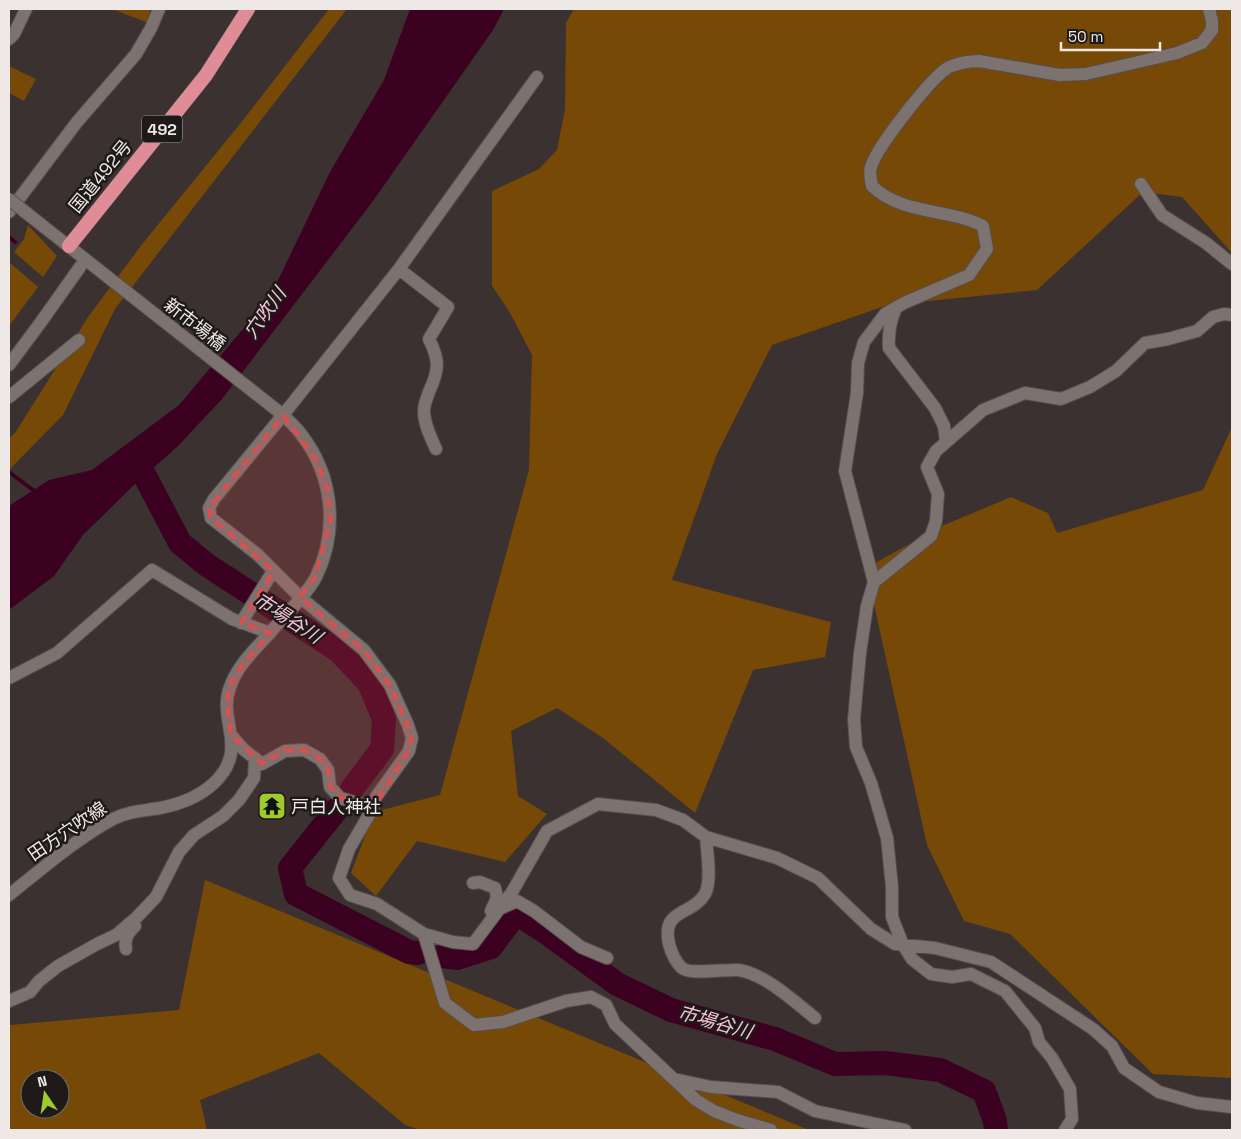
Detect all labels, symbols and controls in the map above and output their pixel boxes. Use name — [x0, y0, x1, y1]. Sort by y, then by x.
scale bar — [1061, 20, 1160, 52]
text: 50 m — [1068, 27, 1103, 46]
road number: 492 — [142, 116, 182, 142]
street label: 国道492号 — [64, 135, 136, 217]
water label: 穴吹川 — [238, 281, 293, 344]
street label: 新市場橋 — [160, 293, 230, 355]
water label: 市場谷川 — [249, 587, 328, 650]
temple icon: 戸白人神社 — [257, 791, 287, 821]
place label: 戸白人神社 — [291, 795, 381, 818]
street label: 田方穴吹線 — [23, 796, 111, 866]
water label: 市場谷川 — [675, 1000, 757, 1045]
north arrow — [20, 1069, 70, 1119]
text: N — [35, 1072, 49, 1091]

